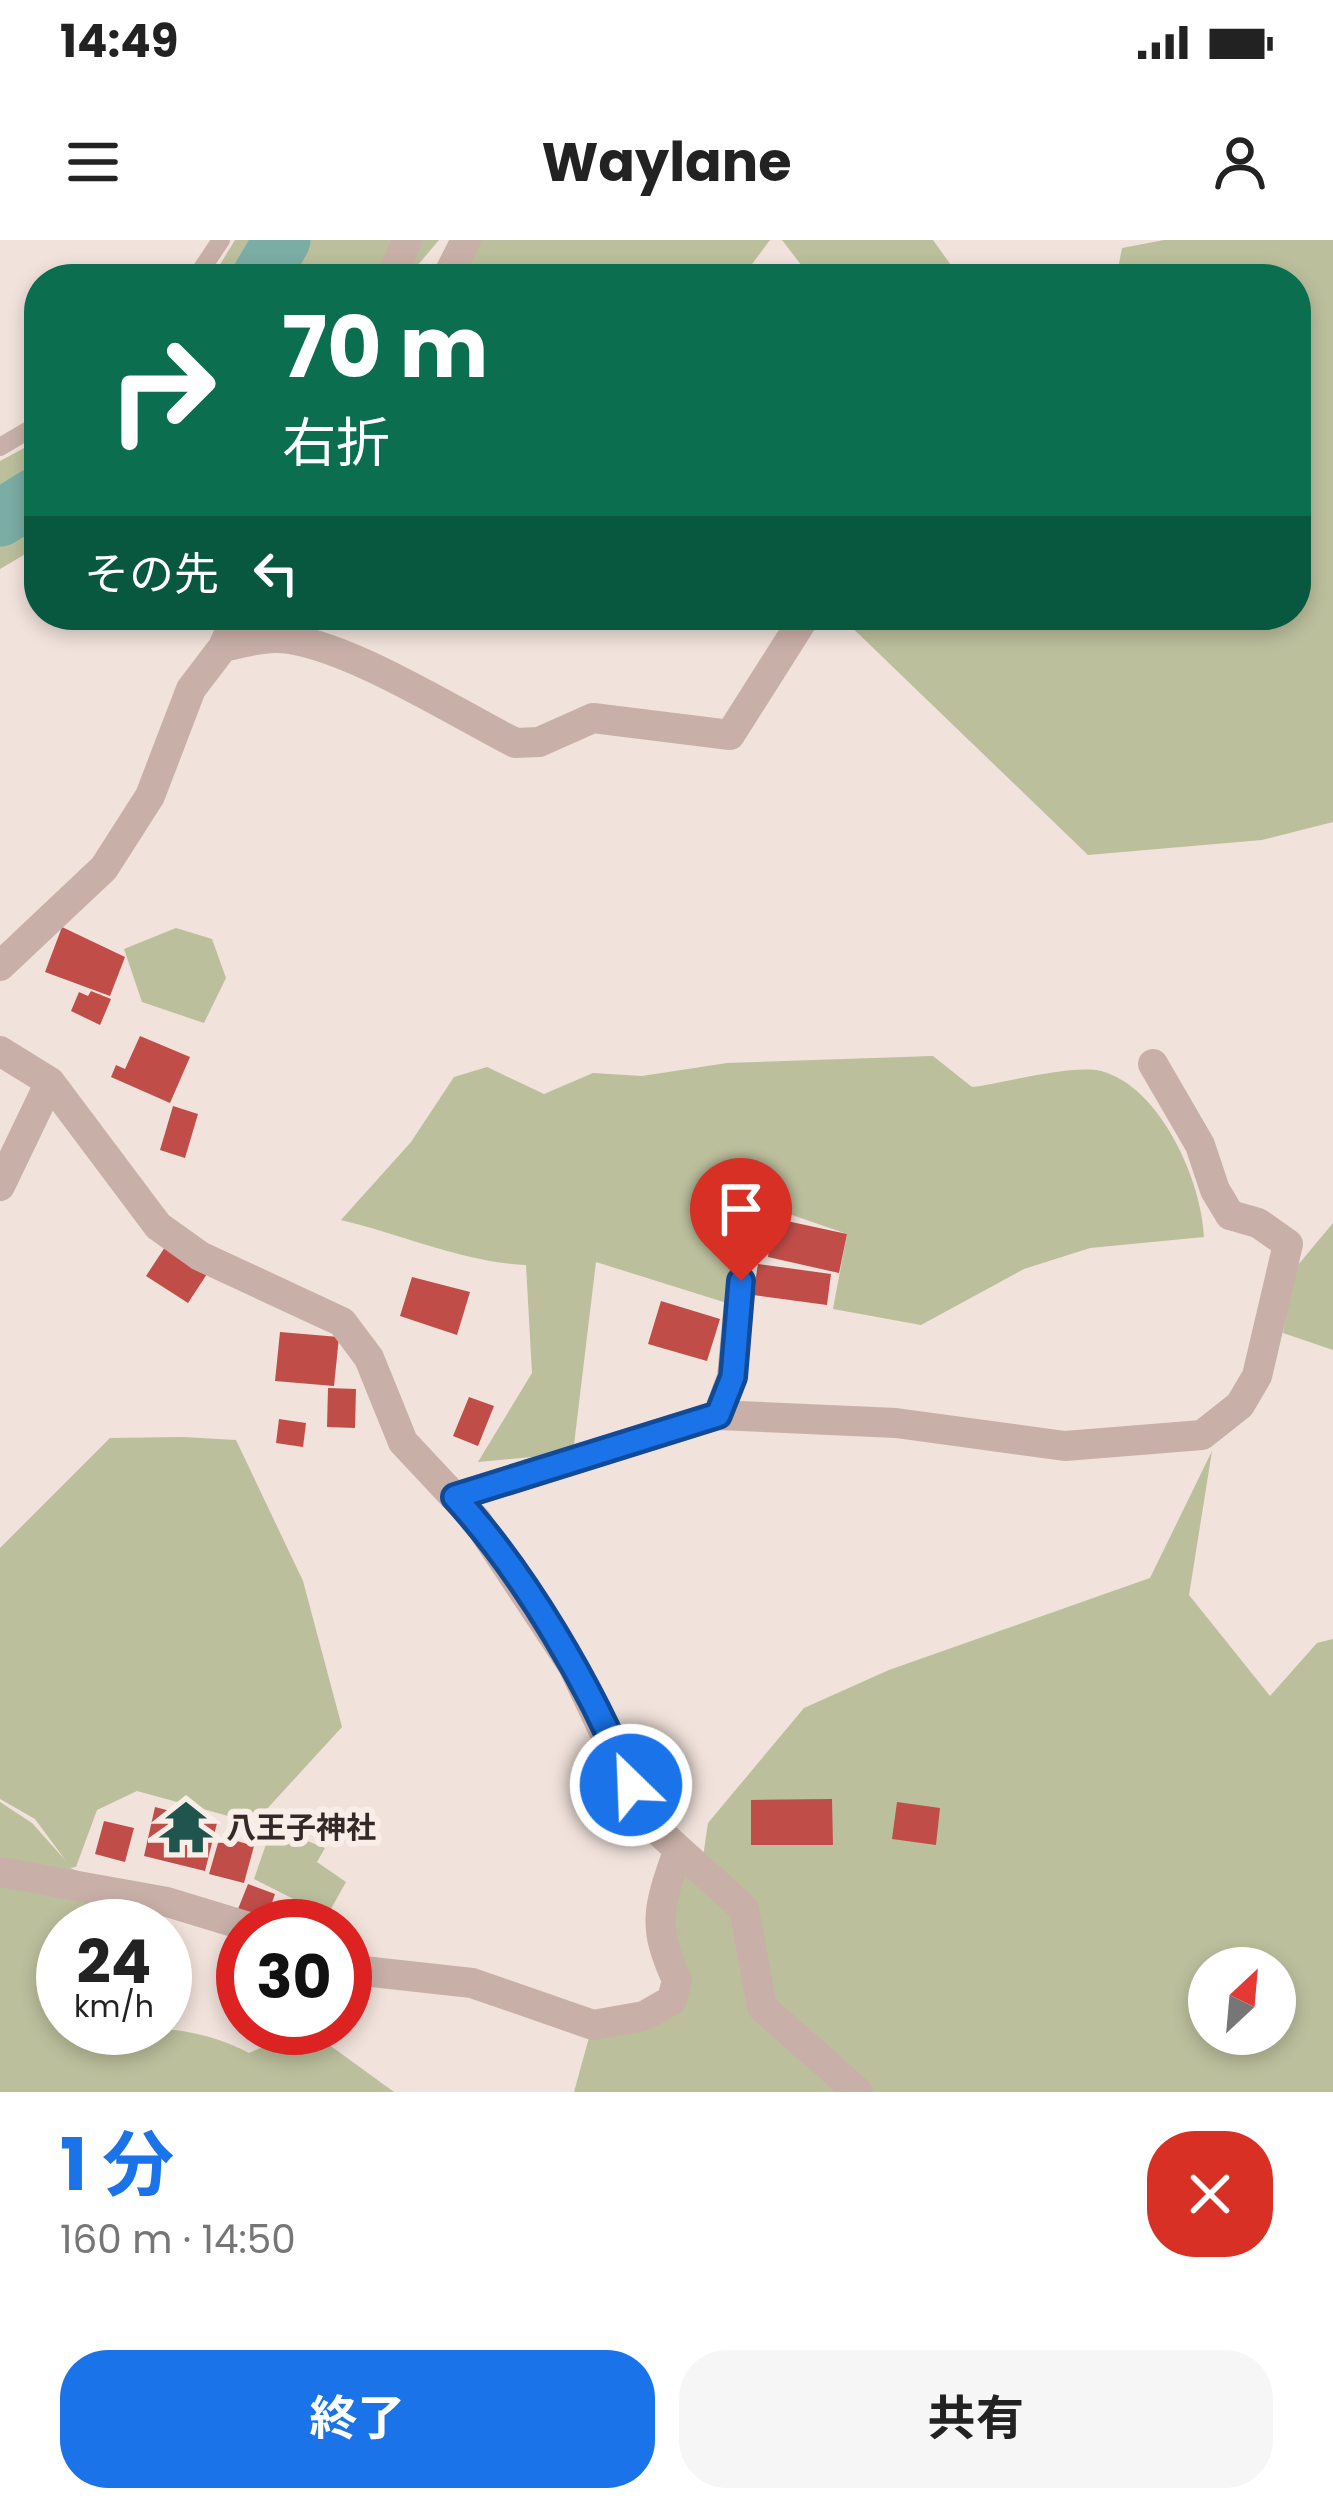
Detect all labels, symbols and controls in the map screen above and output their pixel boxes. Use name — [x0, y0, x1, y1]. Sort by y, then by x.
text: 14:49 — [60, 10, 178, 73]
text: Waylane — [542, 124, 791, 200]
icon: menu — [60, 129, 126, 195]
icon: person — [1207, 129, 1273, 195]
text: 70 m — [282, 289, 488, 406]
icon: right — [84, 312, 240, 468]
text: 右折 — [282, 405, 390, 481]
icon: left — [243, 540, 309, 606]
text: その先 — [84, 543, 219, 606]
pin — [690, 1158, 792, 1281]
icon: arrive — [708, 1176, 774, 1242]
position arrow — [568, 1722, 694, 1848]
temple icon: 八王子神社 — [157, 1798, 215, 1856]
place label: 八王子神社 — [226, 1806, 376, 1849]
speed limit sign: 30 — [216, 1899, 372, 2055]
text: 24 — [77, 1920, 151, 2004]
north arrow — [1188, 1947, 1296, 2055]
map controls — [1188, 1947, 1296, 2055]
text: km/h — [74, 1985, 154, 2028]
text: 1 分 — [60, 2114, 174, 2215]
button: close — [1147, 2131, 1273, 2257]
text: 160 m · 14:50 — [60, 2212, 296, 2267]
button: 終了 — [60, 2350, 655, 2488]
button: 共有 — [679, 2350, 1273, 2488]

